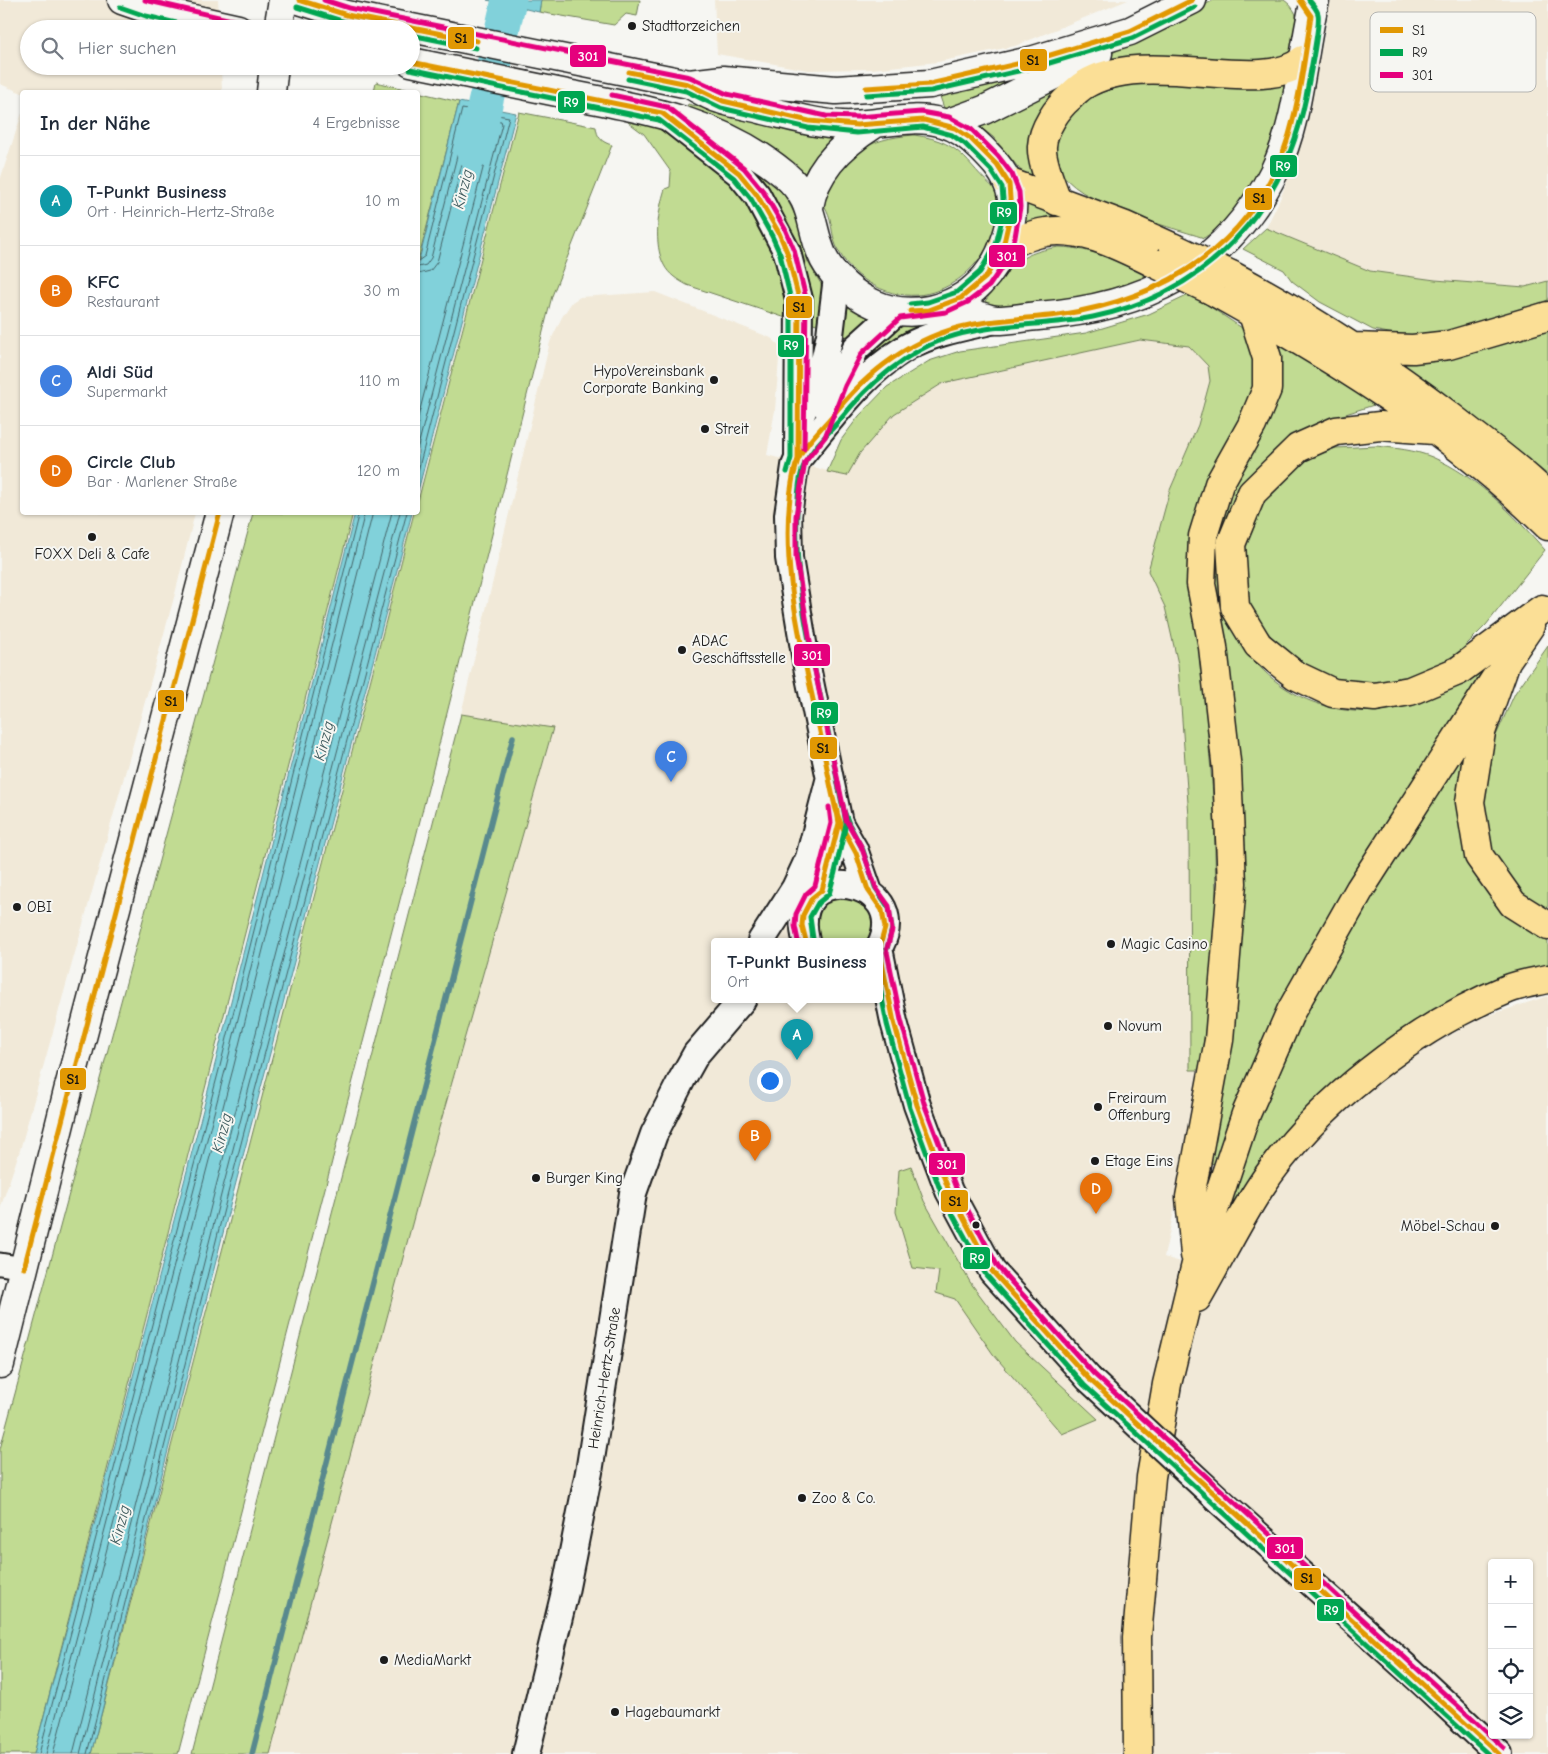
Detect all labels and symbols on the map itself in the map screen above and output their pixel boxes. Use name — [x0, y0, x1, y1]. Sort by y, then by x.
legend — [1370, 12, 1536, 92]
place label: Stadttorzeichen — [642, 17, 740, 35]
marker: Stadttorzeichen — [626, 20, 638, 32]
text: S1 — [1412, 22, 1425, 39]
line badge: S1 — [447, 26, 475, 50]
text: S1 — [454, 30, 468, 47]
line badge: 301 — [569, 44, 607, 68]
text: R9 — [1412, 44, 1428, 61]
text: 301 — [578, 48, 598, 65]
line badge: S1 — [1019, 48, 1048, 72]
text: S1 — [1026, 52, 1040, 69]
text: 301 — [1412, 67, 1433, 84]
line badge: R9 — [557, 90, 586, 114]
text: R9 — [563, 94, 579, 111]
line badge: R9 — [1269, 154, 1298, 178]
text: R9 — [1275, 158, 1291, 175]
water label: Kinzig — [449, 167, 477, 211]
line badge: S1 — [1244, 187, 1273, 211]
text: S1 — [1252, 190, 1266, 207]
line badge: R9 — [989, 201, 1018, 225]
text: R9 — [996, 204, 1012, 221]
line badge: 301 — [988, 244, 1026, 268]
text: 301 — [997, 248, 1017, 265]
line badge: S1 — [785, 295, 813, 319]
text: S1 — [792, 299, 806, 316]
line badge: R9 — [777, 334, 805, 358]
text: R9 — [783, 337, 799, 354]
place label: HypoVereinsbank Corporate Banking — [583, 362, 705, 397]
marker: HypoVereinsbank Corporate Banking — [708, 374, 720, 386]
place label: Streit — [715, 420, 749, 438]
marker: Streit — [699, 423, 711, 435]
marker: FOXX Deli & Cafe — [86, 531, 98, 543]
place label: FOXX Deli & Cafe — [34, 545, 150, 563]
place label: ADAC Geschäftsstelle — [692, 632, 786, 667]
line badge: 301 — [793, 643, 831, 667]
marker: ADAC Geschäftsstelle — [676, 644, 688, 656]
text: 301 — [802, 647, 822, 664]
line badge: S1 — [157, 689, 185, 713]
text: S1 — [164, 693, 178, 710]
line badge: R9 — [810, 701, 839, 725]
text: R9 — [816, 705, 832, 722]
water label: Kinzig — [310, 719, 338, 763]
line badge: S1 — [809, 736, 838, 760]
text: S1 — [816, 740, 830, 757]
pin: C — [655, 741, 687, 782]
place label: OBI — [27, 898, 52, 916]
marker: OBI — [11, 901, 23, 913]
place label: Magic Casino — [1121, 935, 1208, 953]
marker: Magic Casino — [1105, 938, 1117, 950]
place label: Novum — [1118, 1017, 1162, 1035]
pin: A — [781, 1019, 813, 1060]
marker: Novum — [1102, 1020, 1114, 1032]
line badge: S1 — [59, 1067, 87, 1091]
your location — [757, 1068, 783, 1094]
text: S1 — [66, 1071, 80, 1088]
place label: Freiraum Offenburg — [1108, 1089, 1171, 1124]
marker: Freiraum Offenburg — [1092, 1101, 1104, 1113]
water label: Kinzig — [208, 1111, 236, 1155]
pin: B — [739, 1120, 771, 1161]
line badge: 301 — [928, 1152, 966, 1176]
place label: Etage Eins — [1105, 1152, 1173, 1170]
marker: Etage Eins — [1089, 1155, 1101, 1167]
text: 301 — [937, 1156, 957, 1173]
place label: Burger King — [546, 1169, 623, 1187]
marker: Burger King — [530, 1172, 542, 1184]
pin: D — [1080, 1173, 1112, 1214]
line badge: S1 — [940, 1189, 969, 1213]
text: S1 — [948, 1193, 962, 1210]
place label: Möbel-Schau — [1401, 1217, 1485, 1235]
unlabelled marker — [971, 1220, 981, 1230]
marker: Möbel-Schau — [1489, 1220, 1501, 1232]
line badge: R9 — [962, 1246, 991, 1270]
text: R9 — [969, 1250, 985, 1267]
street label: Heinrich-Hertz-Straße — [584, 1305, 624, 1450]
place label: Zoo & Co. — [812, 1489, 875, 1507]
marker: Zoo & Co. — [796, 1492, 808, 1504]
water label: Kinzig — [106, 1503, 134, 1547]
line badge: 301 — [1266, 1536, 1304, 1560]
text: 301 — [1275, 1540, 1295, 1557]
line badge: S1 — [1293, 1567, 1322, 1591]
text: S1 — [1300, 1570, 1314, 1587]
line badge: R9 — [1316, 1598, 1345, 1622]
text: R9 — [1323, 1602, 1339, 1619]
place label: MediaMarkt — [394, 1651, 472, 1669]
marker: MediaMarkt — [378, 1654, 390, 1666]
place label: Hagebaumarkt — [625, 1703, 721, 1721]
marker: Hagebaumarkt — [609, 1706, 621, 1718]

